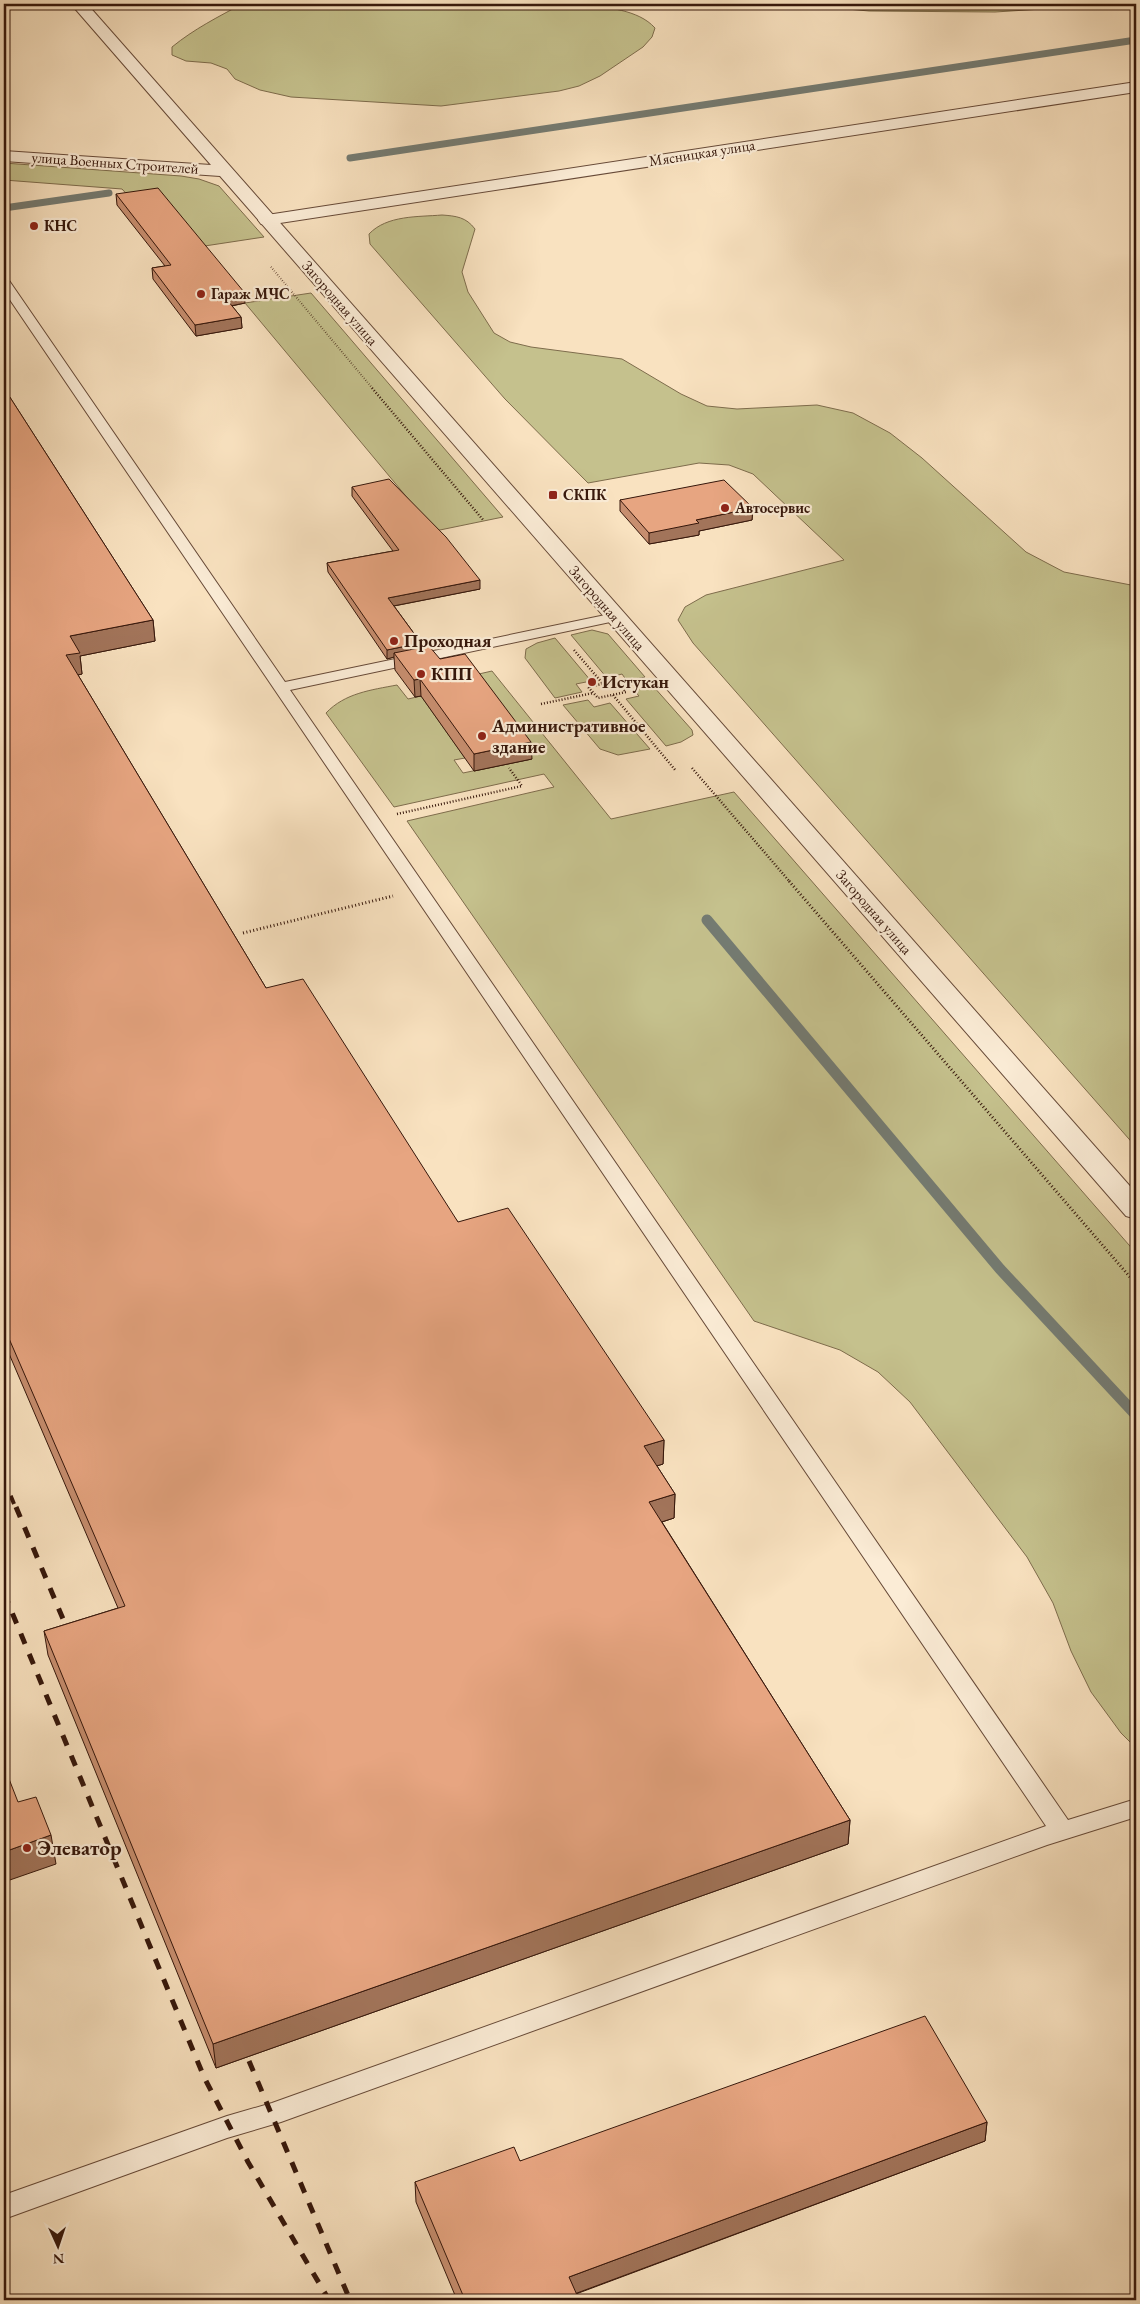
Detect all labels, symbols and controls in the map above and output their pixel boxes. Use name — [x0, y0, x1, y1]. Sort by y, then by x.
street label: Мясницкая улица — [647, 135, 756, 170]
street label: улица Военных Строителей — [31, 147, 199, 178]
place label: КНС — [44, 216, 77, 235]
marker: КНС — [28, 220, 40, 232]
street label: Загородная улица — [298, 256, 383, 349]
place label: Гараж МЧС — [211, 284, 290, 303]
marker: Гараж МЧС — [195, 288, 207, 300]
place label: СКПК — [563, 485, 607, 504]
marker: СКПК — [547, 489, 559, 501]
place label: Автосервис — [734, 498, 810, 517]
marker: Автосервис — [719, 502, 731, 514]
street label: Загородная улица — [565, 561, 650, 654]
place label: Проходная — [404, 629, 492, 652]
marker: Проходная — [388, 635, 400, 647]
place label: КПП — [431, 662, 472, 685]
marker: КПП — [415, 668, 427, 680]
place label: Истукан — [602, 670, 670, 693]
marker: Истукан — [586, 676, 598, 688]
place label: Административное здание — [491, 714, 646, 758]
marker: Административное здание — [476, 730, 488, 742]
street label: Загородная улица — [832, 865, 917, 958]
place label: Элеватор — [37, 1834, 122, 1861]
marker: Элеватор — [21, 1842, 33, 1854]
north arrow — [32, 2222, 82, 2272]
text: N — [52, 2250, 65, 2268]

